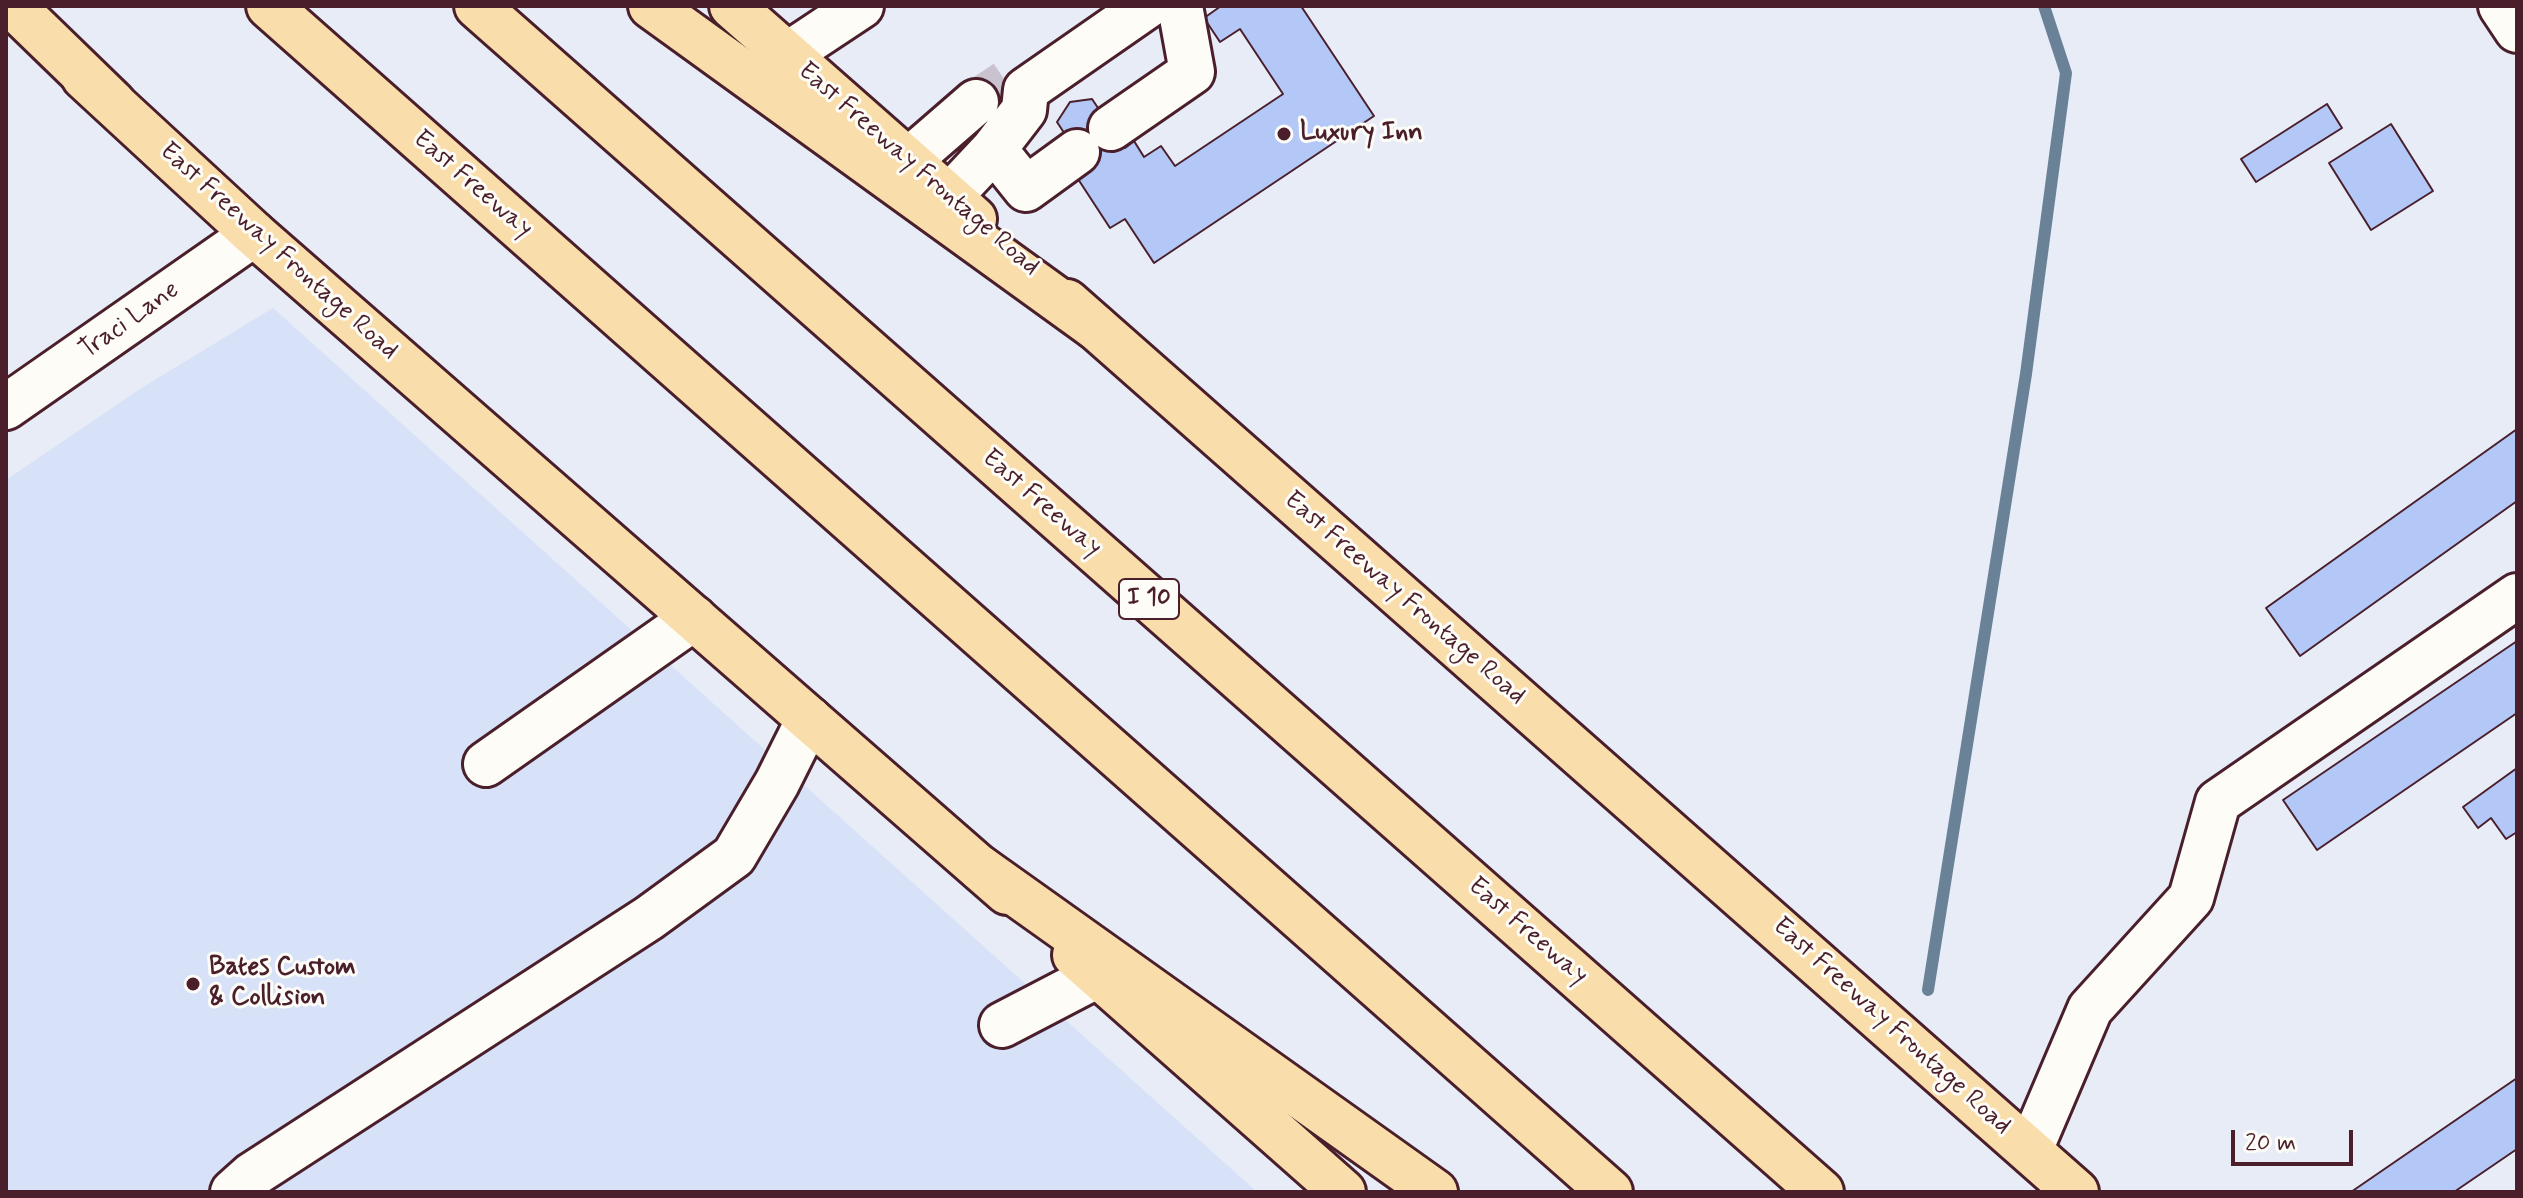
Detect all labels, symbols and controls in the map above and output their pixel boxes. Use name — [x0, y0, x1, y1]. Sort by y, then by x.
street label: East Freeway Frontage Road — [791, 56, 1045, 284]
place label: Luxury Inn — [1300, 118, 1423, 150]
street label: East Freeway — [406, 124, 538, 246]
marker: Luxury Inn — [1275, 125, 1293, 143]
street label: East Freeway Frontage Road — [152, 137, 404, 367]
street label: Traci Lane — [74, 275, 186, 367]
street label: East Freeway — [975, 443, 1107, 565]
street label: East Freeway Frontage Road — [1277, 485, 1531, 713]
road number: I 10 — [1119, 579, 1179, 619]
street label: East Freeway — [1461, 871, 1593, 993]
street label: East Freeway Frontage Road — [1765, 912, 2017, 1142]
place label: Bates Custom & Collision — [209, 953, 356, 1014]
marker: Bates Custom & Collision — [184, 975, 202, 993]
scale bar — [2235, 1114, 2357, 1164]
text: 20 m — [2245, 1128, 2296, 1159]

